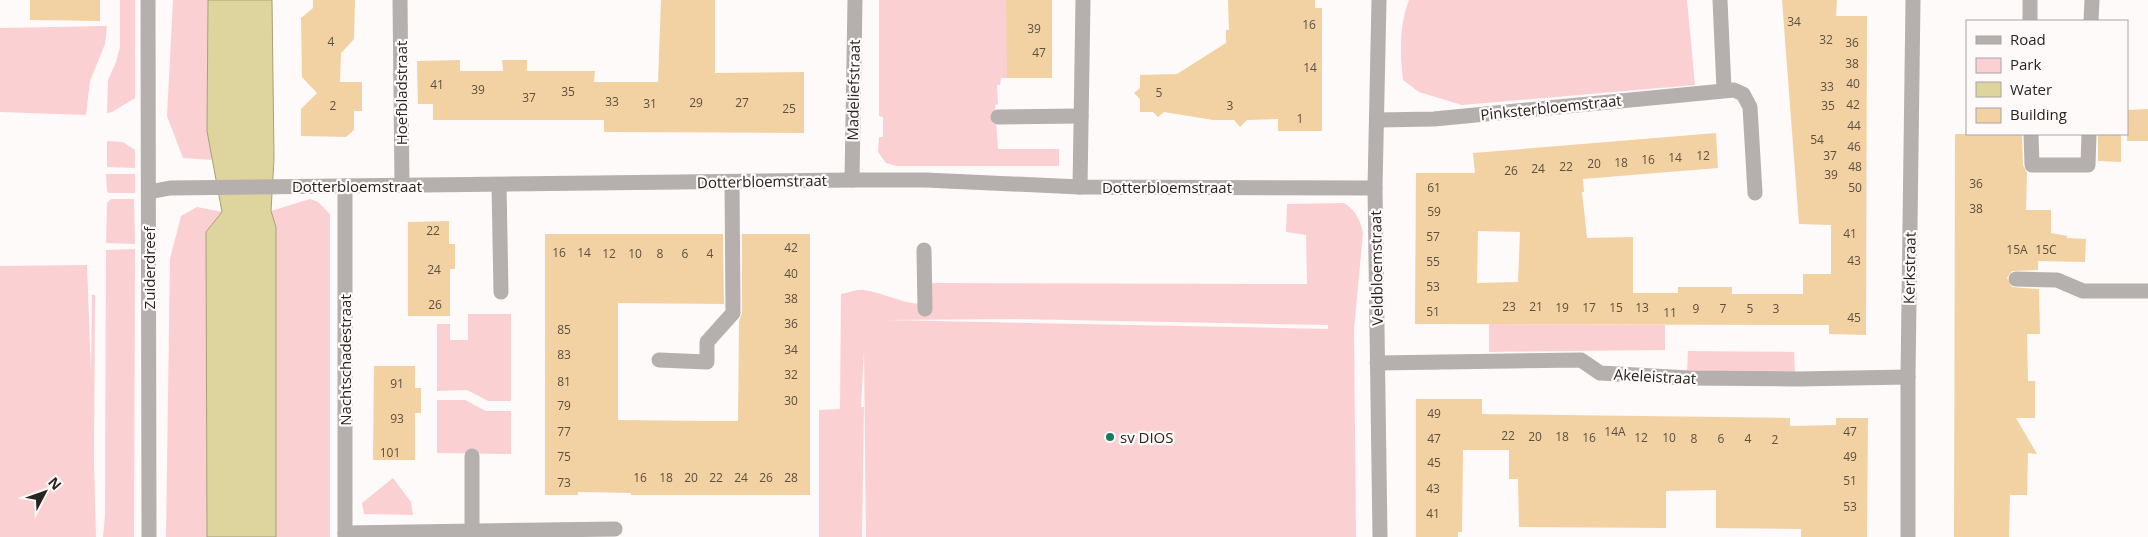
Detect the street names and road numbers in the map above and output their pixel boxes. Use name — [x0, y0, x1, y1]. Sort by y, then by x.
street label: Madeliefstraat — [842, 39, 864, 141]
street label: Hoefbladstraat — [391, 41, 411, 145]
street label: Pinksterbloemstraat — [1479, 90, 1623, 124]
street label: Dotterbloemstraat — [697, 170, 827, 192]
street label: Dotterbloemstraat — [292, 176, 422, 196]
street label: Dotterbloemstraat — [1102, 177, 1232, 197]
street label: Veldbloemstraat — [1365, 210, 1387, 326]
street label: Zuiderdreef — [139, 226, 159, 309]
street label: Kerkstraat — [1898, 232, 1920, 304]
street label: Nachtschadestraat — [335, 294, 355, 426]
street label: Akeleistraat — [1613, 364, 1697, 388]

